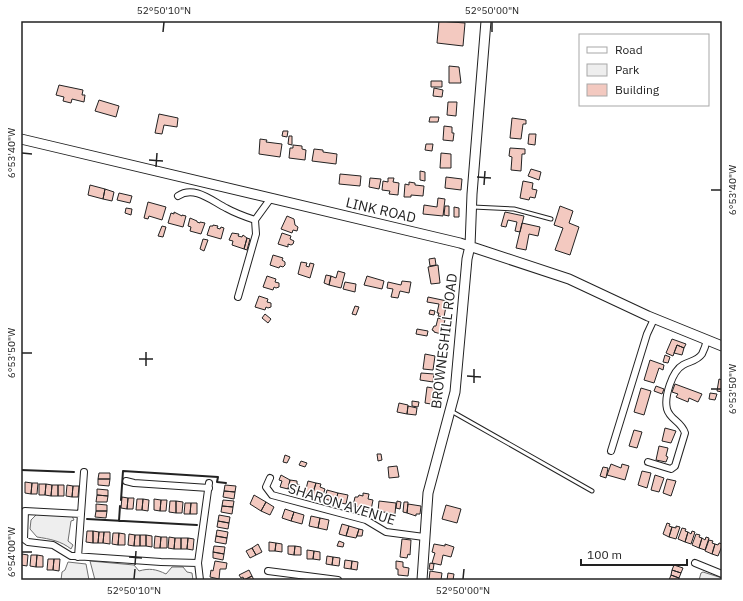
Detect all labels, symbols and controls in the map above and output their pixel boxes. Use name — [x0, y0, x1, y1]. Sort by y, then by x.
text: 52°50'10"N — [137, 4, 191, 17]
text: 52°50'00"N — [465, 4, 519, 17]
legend — [579, 34, 709, 106]
text: Road — [615, 42, 643, 57]
text: Park — [615, 62, 640, 77]
text: Building — [615, 82, 660, 97]
text: 6°53'40"W — [5, 128, 18, 178]
text: 6°53'40"W — [726, 165, 739, 215]
street label: LINK ROAD — [344, 193, 418, 227]
street label: BROWNESHILL ROAD — [427, 272, 461, 410]
text: 6°53'50"W — [5, 328, 18, 378]
text: 6°53'50"W — [726, 364, 739, 414]
street label: SHARON AVENUE — [286, 479, 398, 529]
text: 6°54'00"W — [5, 527, 18, 577]
scale bar — [581, 541, 687, 567]
text: 100 m — [587, 547, 622, 562]
text: 52°50'10"N — [107, 584, 161, 597]
text: 52°50'00"N — [436, 584, 490, 597]

